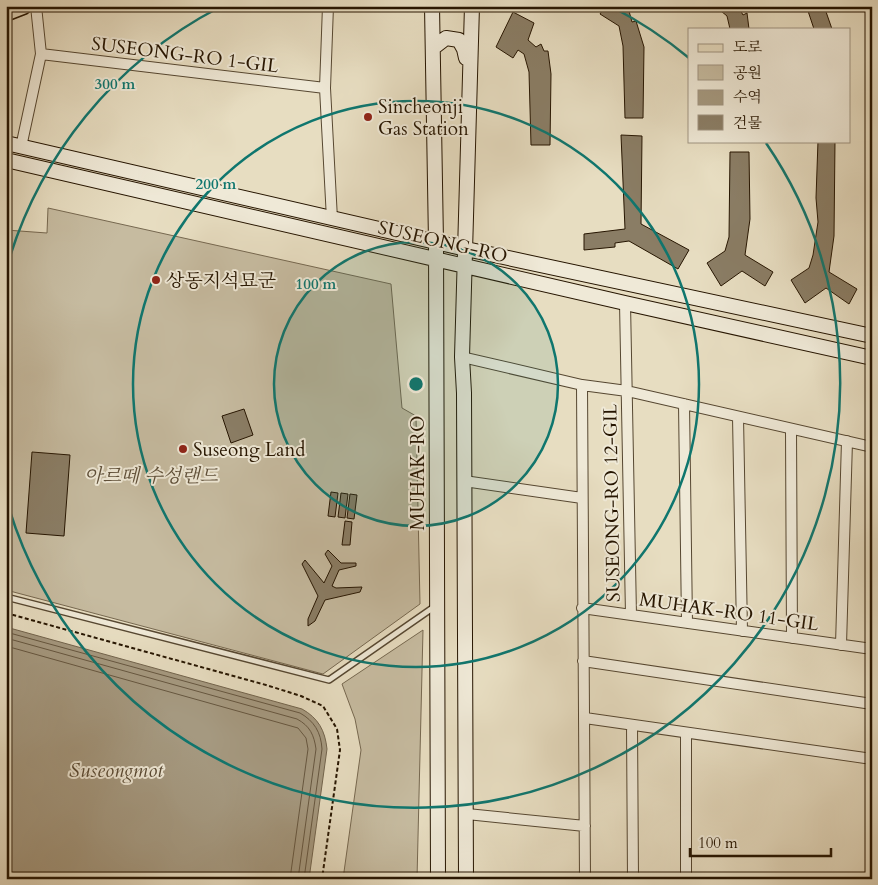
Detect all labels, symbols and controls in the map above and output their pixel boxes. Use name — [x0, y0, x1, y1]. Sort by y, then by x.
legend — [688, 28, 850, 142]
street label: SUSEONG-RO 1-GIL — [90, 31, 280, 79]
text: 도로 — [733, 37, 762, 57]
text: 공원 — [733, 63, 762, 83]
text: 300 m — [95, 74, 136, 94]
text: 수역 — [733, 87, 762, 107]
place label: Sincheonji Gas Station — [378, 94, 469, 142]
marker: Sincheonji Gas Station — [362, 111, 374, 123]
text: 건물 — [733, 113, 762, 133]
text: 200 m — [196, 174, 237, 194]
street label: SUSEONG-RO — [376, 214, 510, 269]
place label: 상동지석묘군 — [166, 268, 276, 294]
marker: 상동지석묘군 — [150, 274, 162, 286]
text: 100 m — [296, 274, 337, 294]
centre of rings — [407, 375, 425, 393]
street label: SUSEONG-RO 12-GIL — [597, 403, 627, 602]
street label: MUHAK-RO — [405, 415, 431, 531]
place label: Suseong Land — [193, 437, 305, 463]
marker: Suseong Land — [177, 443, 189, 455]
park label: 아르떼 수성랜드 — [84, 463, 219, 489]
street label: MUHAK-RO 11-GIL — [637, 587, 821, 638]
water label: Suseongmot — [69, 757, 164, 784]
scale bar — [690, 825, 832, 857]
text: 100 m — [698, 833, 738, 853]

